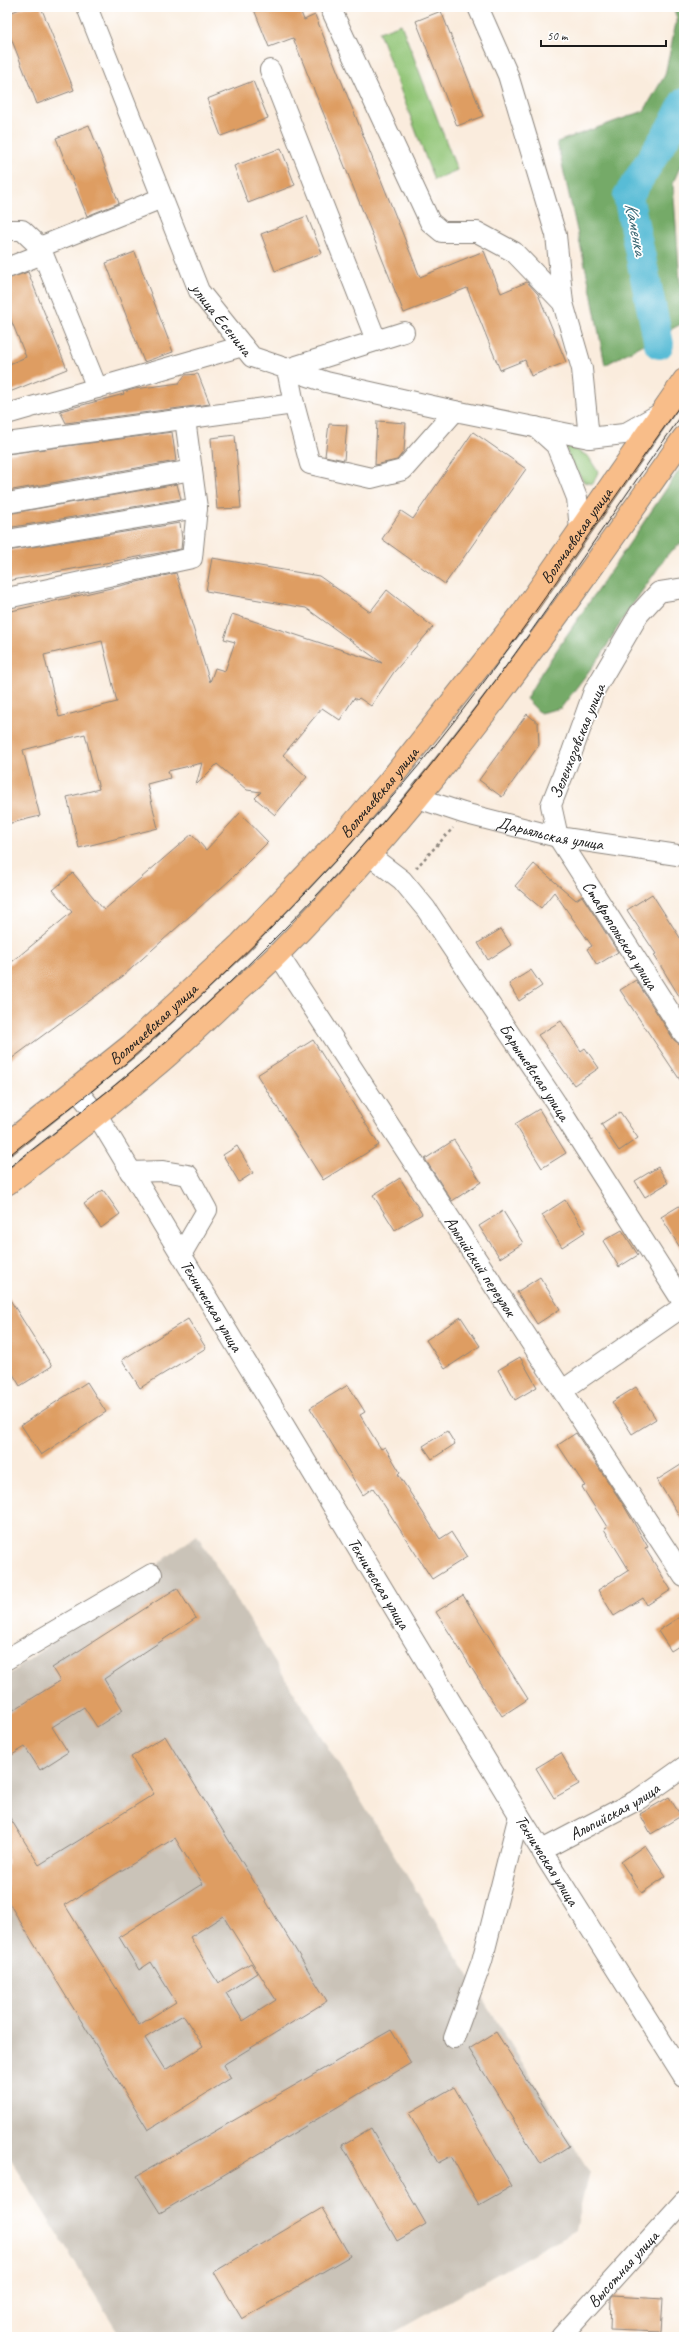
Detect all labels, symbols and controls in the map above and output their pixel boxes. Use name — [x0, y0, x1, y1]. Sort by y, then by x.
scale bar — [541, 22, 666, 48]
text: 50 m — [547, 28, 569, 44]
water label: Каменка — [620, 201, 652, 259]
street label: улица Есенина — [186, 280, 258, 362]
street label: Волочаевская улица — [536, 482, 618, 588]
street label: Зеленхозовская улица — [545, 679, 612, 802]
street label: Волочаевская улица — [335, 741, 424, 842]
street label: Дарьяльская улица — [495, 812, 606, 855]
street label: Ставропольская улица — [578, 877, 663, 994]
street label: Волочаевская улица — [105, 978, 203, 1070]
street label: Барышевская улица — [495, 1019, 576, 1126]
street label: Альпийский переулок — [440, 1212, 522, 1322]
street label: Техническая улица — [176, 1256, 248, 1357]
street label: Техническая улица — [343, 1534, 415, 1634]
street label: Альпийская улица — [566, 1777, 664, 1845]
street label: Техническая улица — [511, 1811, 584, 1911]
street label: Высотная улица — [583, 2225, 665, 2312]

